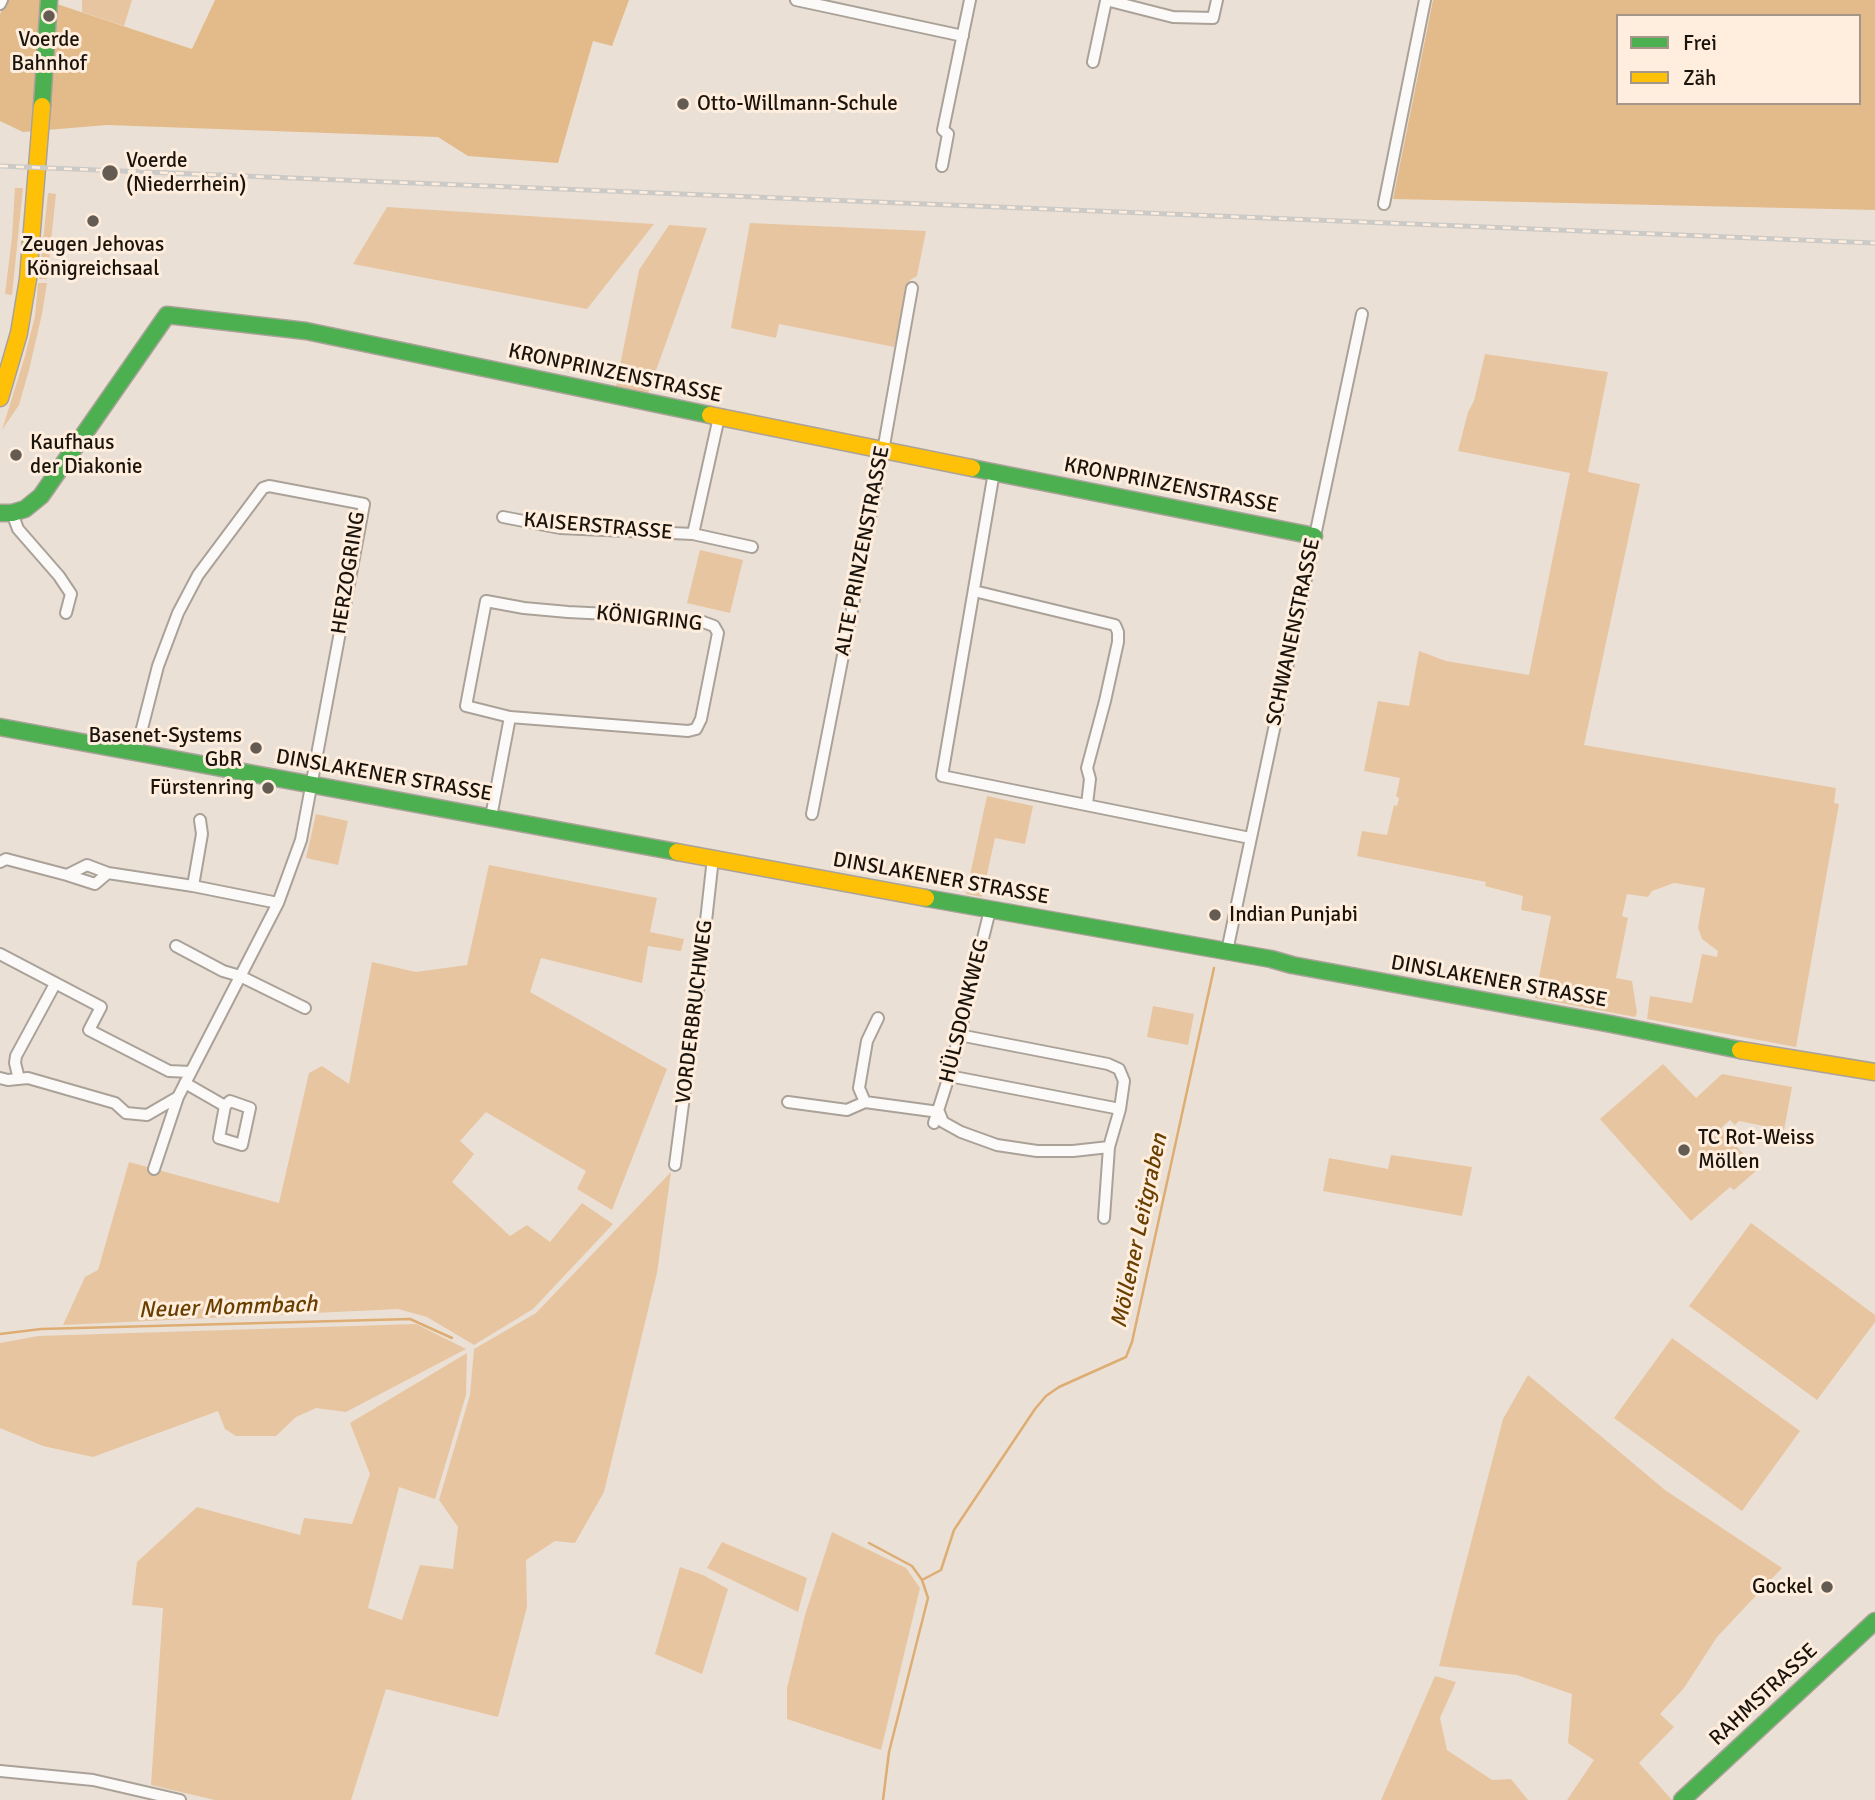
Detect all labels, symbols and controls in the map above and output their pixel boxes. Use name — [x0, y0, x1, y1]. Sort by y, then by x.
marker: Voerde Bahnhof — [41, 8, 57, 24]
legend — [1616, 14, 1861, 105]
place label: Voerde Bahnhof — [11, 27, 87, 77]
text: Frei — [1683, 30, 1717, 56]
text: Zäh — [1683, 65, 1717, 91]
place label: Otto-Willmann-Schule — [697, 91, 898, 117]
marker: Otto-Willmann-Schule — [675, 96, 691, 112]
place label: Voerde (Niederrhein) — [126, 148, 247, 198]
marker: Voerde (Niederrhein) — [100, 163, 120, 183]
marker: Zeugen Jehovas Königreichsaal — [85, 213, 101, 229]
place label: Zeugen Jehovas Königreichsaal — [22, 232, 164, 282]
street label: KRONPRINZENSTRASSE — [506, 339, 724, 409]
place label: Kaufhaus der Diakonie — [30, 430, 143, 480]
street label: ALTE PRINZENSTRASSE — [830, 444, 896, 658]
marker: Kaufhaus der Diakonie — [8, 447, 24, 463]
street label: KRONPRINZENSTRASSE — [1062, 453, 1280, 519]
street label: KAISERSTRASSE — [522, 508, 674, 546]
street label: HERZOGRING — [327, 510, 371, 636]
street label: SCHWANENSTRASSE — [1262, 536, 1326, 728]
street label: KÖNIGRING — [595, 601, 703, 637]
place label: Basenet-Systems GbR — [88, 723, 242, 773]
marker: Basenet-Systems GbR — [248, 740, 264, 756]
street label: DINSLAKENER STRASSE — [274, 745, 494, 807]
place label: Fürstenring — [150, 775, 254, 801]
marker: Fürstenring — [260, 780, 276, 796]
street label: DINSLAKENER STRASSE — [831, 848, 1051, 910]
place label: Indian Punjabi — [1229, 902, 1358, 928]
marker: Indian Punjabi — [1207, 907, 1223, 923]
street label: VORDERBRUCHWEG — [671, 919, 719, 1105]
street label: HÜLSDONKWEG — [935, 936, 995, 1086]
street label: DINSLAKENER STRASSE — [1389, 951, 1609, 1013]
place label: TC Rot-Weiss Möllen — [1698, 1125, 1814, 1175]
water label: Möllener Leitgraben — [1106, 1131, 1174, 1331]
marker: TC Rot-Weiss Möllen — [1676, 1142, 1692, 1158]
water label: Neuer Mommbach — [138, 1291, 318, 1325]
place label: Gockel — [1752, 1574, 1813, 1600]
marker: Gockel — [1819, 1579, 1835, 1595]
street label: RAHMSTRASSE — [1705, 1638, 1823, 1752]

